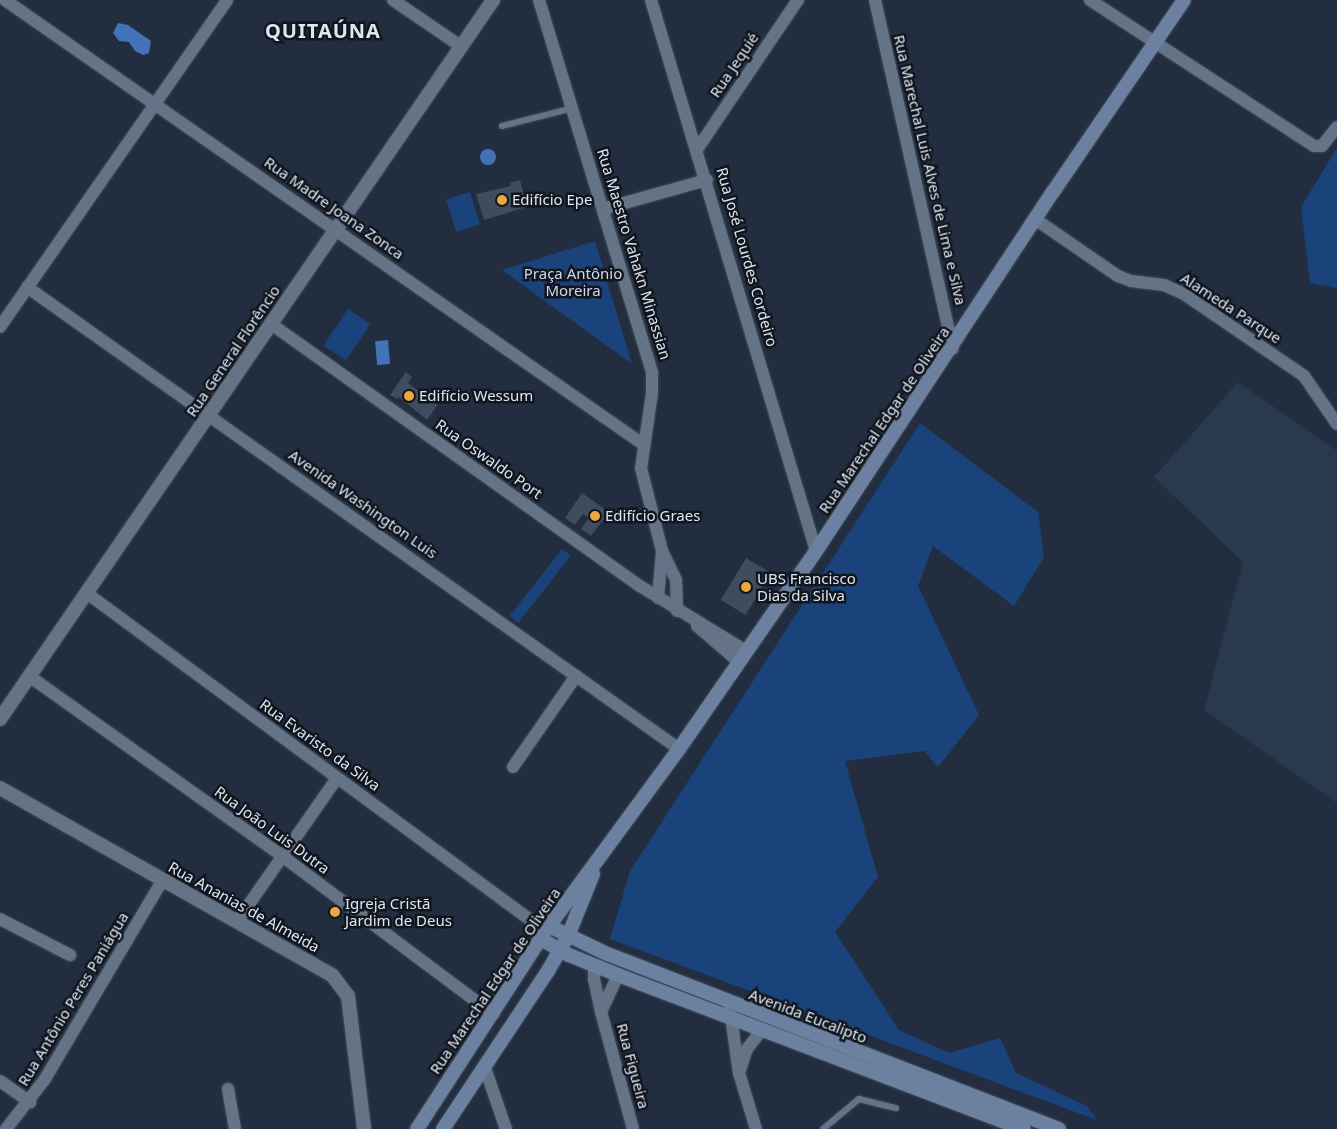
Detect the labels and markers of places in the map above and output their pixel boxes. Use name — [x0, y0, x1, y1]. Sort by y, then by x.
place label: Edifício Epe — [512, 191, 593, 209]
marker: Edifício Epe — [496, 194, 508, 206]
place label: Edifício Wessum — [419, 387, 533, 405]
marker: Edifício Wessum — [403, 390, 415, 402]
place label: Edifício Graes — [605, 507, 700, 525]
marker: Edifício Graes — [589, 510, 601, 522]
place label: UBS Francisco Dias da Silva — [757, 569, 856, 604]
marker: UBS Francisco Dias da Silva — [739, 580, 753, 594]
place label: Igreja Cristã Jardim de Deus — [345, 894, 452, 929]
marker: Igreja Cristã Jardim de Deus — [329, 906, 341, 918]

